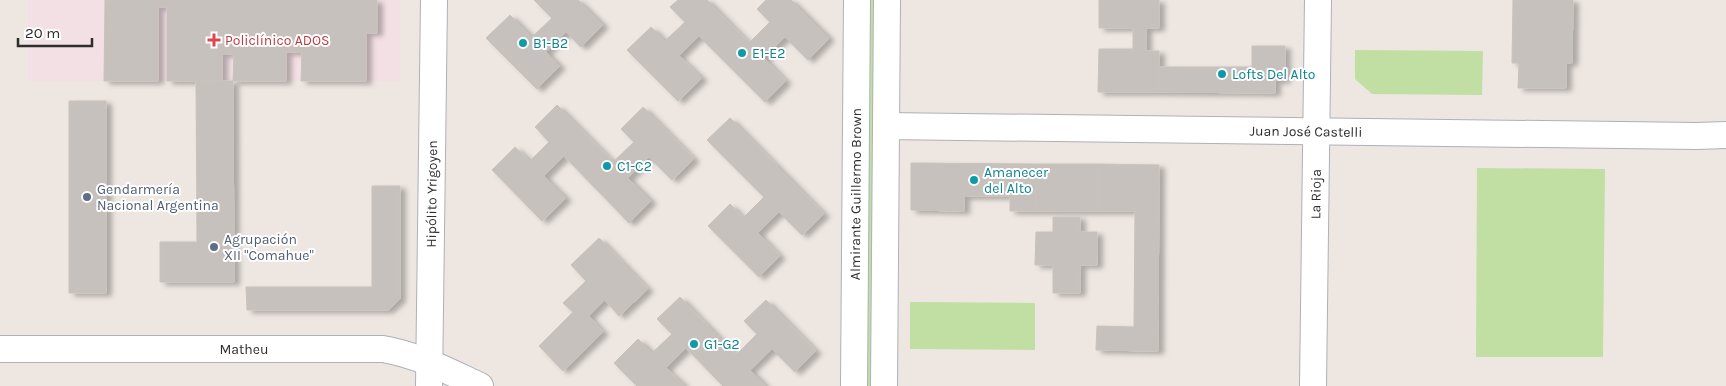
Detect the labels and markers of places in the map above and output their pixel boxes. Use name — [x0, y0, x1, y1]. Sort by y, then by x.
place label: Policlínico ADOS — [225, 32, 329, 49]
marker: Policlínico ADOS — [207, 33, 221, 47]
place label: B1-B2 — [533, 35, 568, 52]
marker: B1-B2 — [517, 37, 529, 49]
place label: E1-E2 — [752, 45, 785, 62]
marker: E1-E2 — [736, 47, 748, 59]
place label: Lofts Del Alto — [1232, 66, 1316, 83]
marker: Lofts Del Alto — [1216, 68, 1228, 80]
place label: C1-C2 — [617, 158, 652, 175]
marker: C1-C2 — [601, 160, 613, 172]
place label: Amanecer del Alto — [984, 164, 1049, 197]
marker: Amanecer del Alto — [968, 174, 980, 186]
place label: Gendarmería Nacional Argentina — [97, 181, 219, 214]
marker: Gendarmería Nacional Argentina — [81, 191, 93, 203]
place label: Agrupación XII "Comahue" — [224, 231, 314, 264]
marker: Agrupación XII "Comahue" — [208, 241, 220, 253]
place label: G1-G2 — [704, 336, 740, 353]
marker: G1-G2 — [688, 338, 700, 350]

